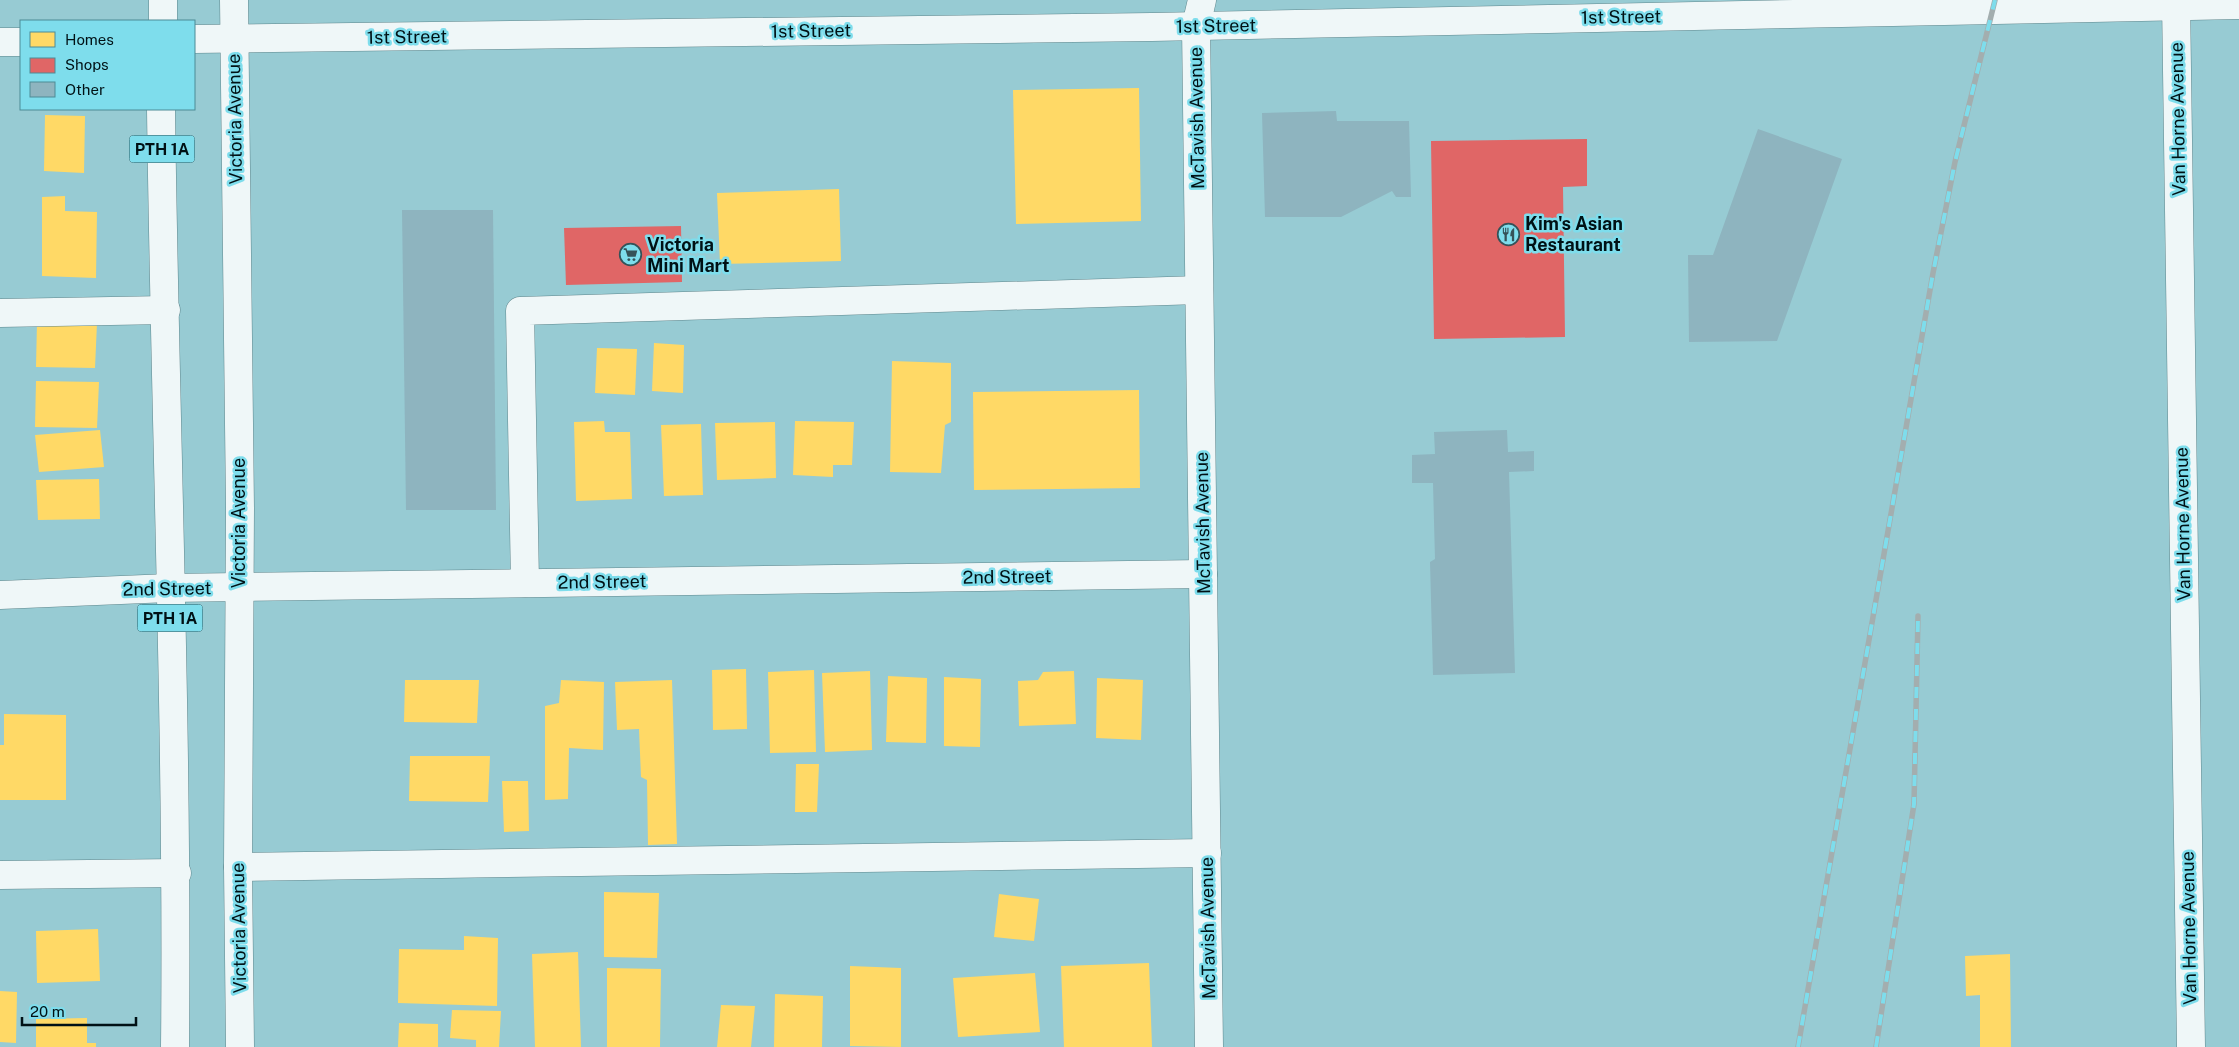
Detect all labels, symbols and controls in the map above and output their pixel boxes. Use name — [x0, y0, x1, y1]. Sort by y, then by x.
street label: 1st Street — [1581, 5, 1661, 28]
street label: 1st Street — [1176, 14, 1256, 37]
street label: 1st Street — [771, 19, 851, 42]
legend — [20, 20, 195, 110]
street label: 1st Street — [367, 25, 447, 48]
text: Homes — [65, 31, 114, 48]
street label: Van Horne Avenue — [2166, 42, 2189, 196]
street label: McTavish Avenue — [1185, 47, 1208, 189]
street label: Victoria Avenue — [223, 54, 246, 184]
text: Shops — [65, 56, 109, 73]
text: Other — [65, 81, 105, 98]
road number: PTH 1A — [130, 136, 194, 162]
place label: Kim's Asian Restaurant — [1525, 213, 1623, 255]
restaurant icon: Kim's Asian Restaurant — [1497, 222, 1521, 246]
place label: Victoria Mini Mart — [647, 234, 729, 276]
supermarket icon: Victoria Mini Mart — [619, 243, 643, 267]
street label: Van Horne Avenue — [2171, 447, 2194, 601]
street label: McTavish Avenue — [1191, 452, 1214, 594]
street label: Victoria Avenue — [228, 458, 249, 588]
street label: 2nd Street — [962, 565, 1052, 588]
street label: 2nd Street — [557, 570, 647, 593]
street label: 2nd Street — [122, 577, 212, 600]
road number: PTH 1A — [138, 604, 202, 632]
street label: Van Horne Avenue — [2177, 851, 2200, 1005]
street label: McTavish Avenue — [1196, 857, 1219, 999]
street label: Victoria Avenue — [227, 863, 250, 993]
scale bar — [22, 994, 136, 1026]
text: 20 m — [30, 1003, 65, 1020]

